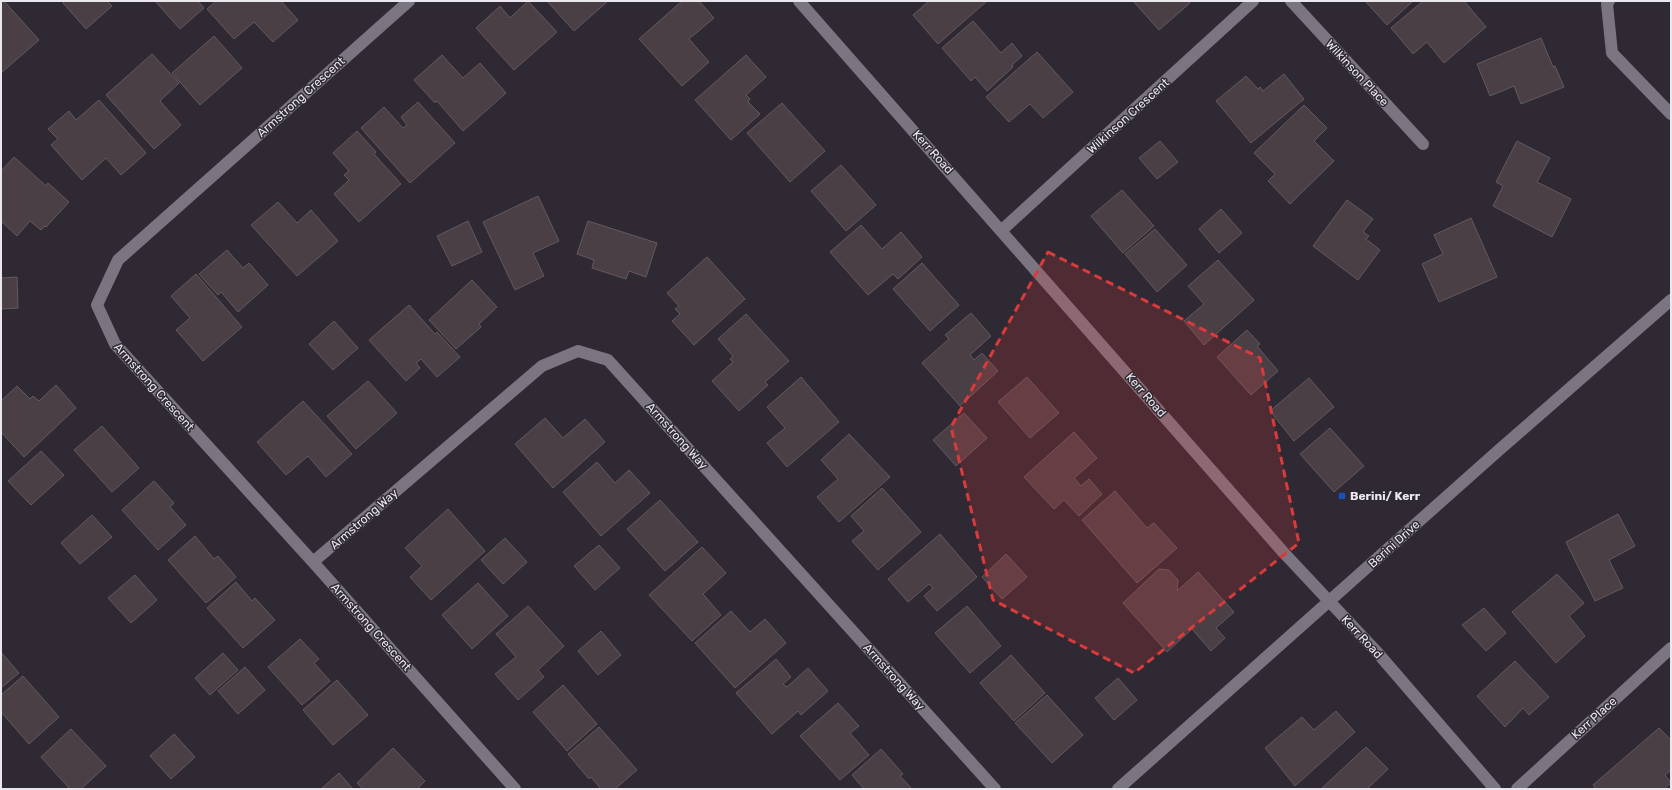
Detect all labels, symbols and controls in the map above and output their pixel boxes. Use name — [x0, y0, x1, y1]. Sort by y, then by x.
street label: Wilkinson Place — [1323, 37, 1392, 109]
street label: Armstrong Crescent — [254, 54, 348, 140]
street label: Wilkinson Crescent — [1084, 75, 1172, 157]
street label: Kerr Road — [910, 127, 956, 177]
street label: Armstrong Crescent — [111, 340, 197, 434]
street label: Kerr Road — [1123, 370, 1169, 420]
street label: Armstrong Way — [643, 400, 711, 473]
street label: Armstrong Way — [327, 486, 401, 552]
place label: Berini/ Kerr — [1350, 489, 1421, 503]
marker: Berini/ Kerr — [1337, 491, 1347, 501]
street label: Berini Drive — [1365, 517, 1423, 571]
street label: Armstrong Crescent — [328, 580, 414, 674]
street label: Kerr Road — [1339, 613, 1385, 661]
street label: Armstrong Way — [860, 641, 928, 714]
street label: Kerr Place — [1569, 694, 1620, 742]

